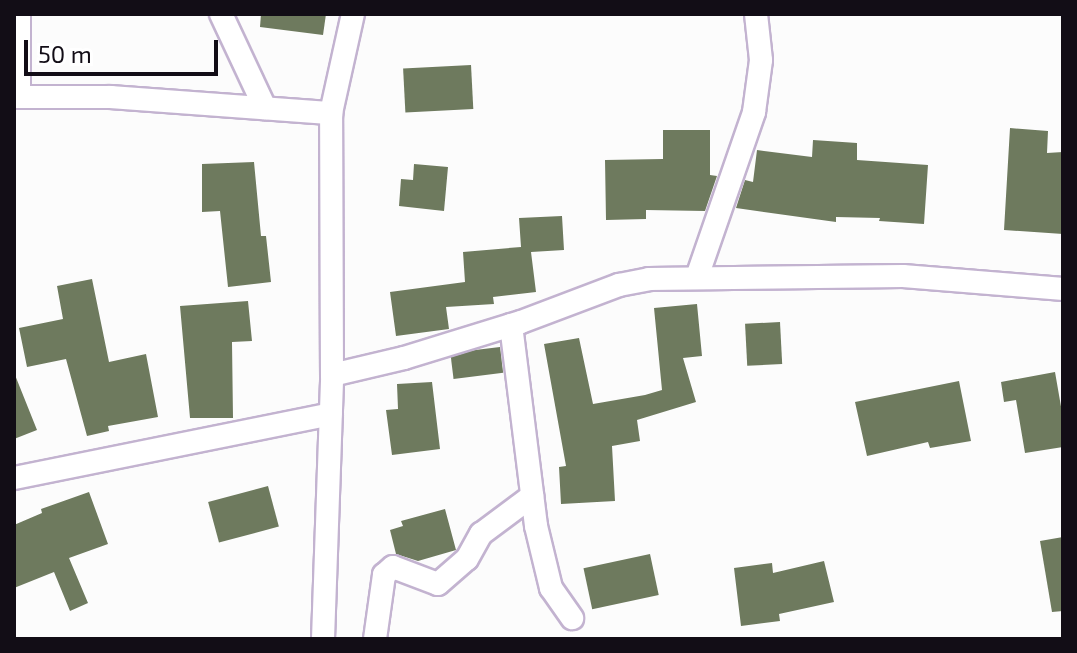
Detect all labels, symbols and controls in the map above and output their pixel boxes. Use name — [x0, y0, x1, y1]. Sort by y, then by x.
scale bar — [28, 24, 222, 74]
text: 50 m — [38, 39, 92, 68]

